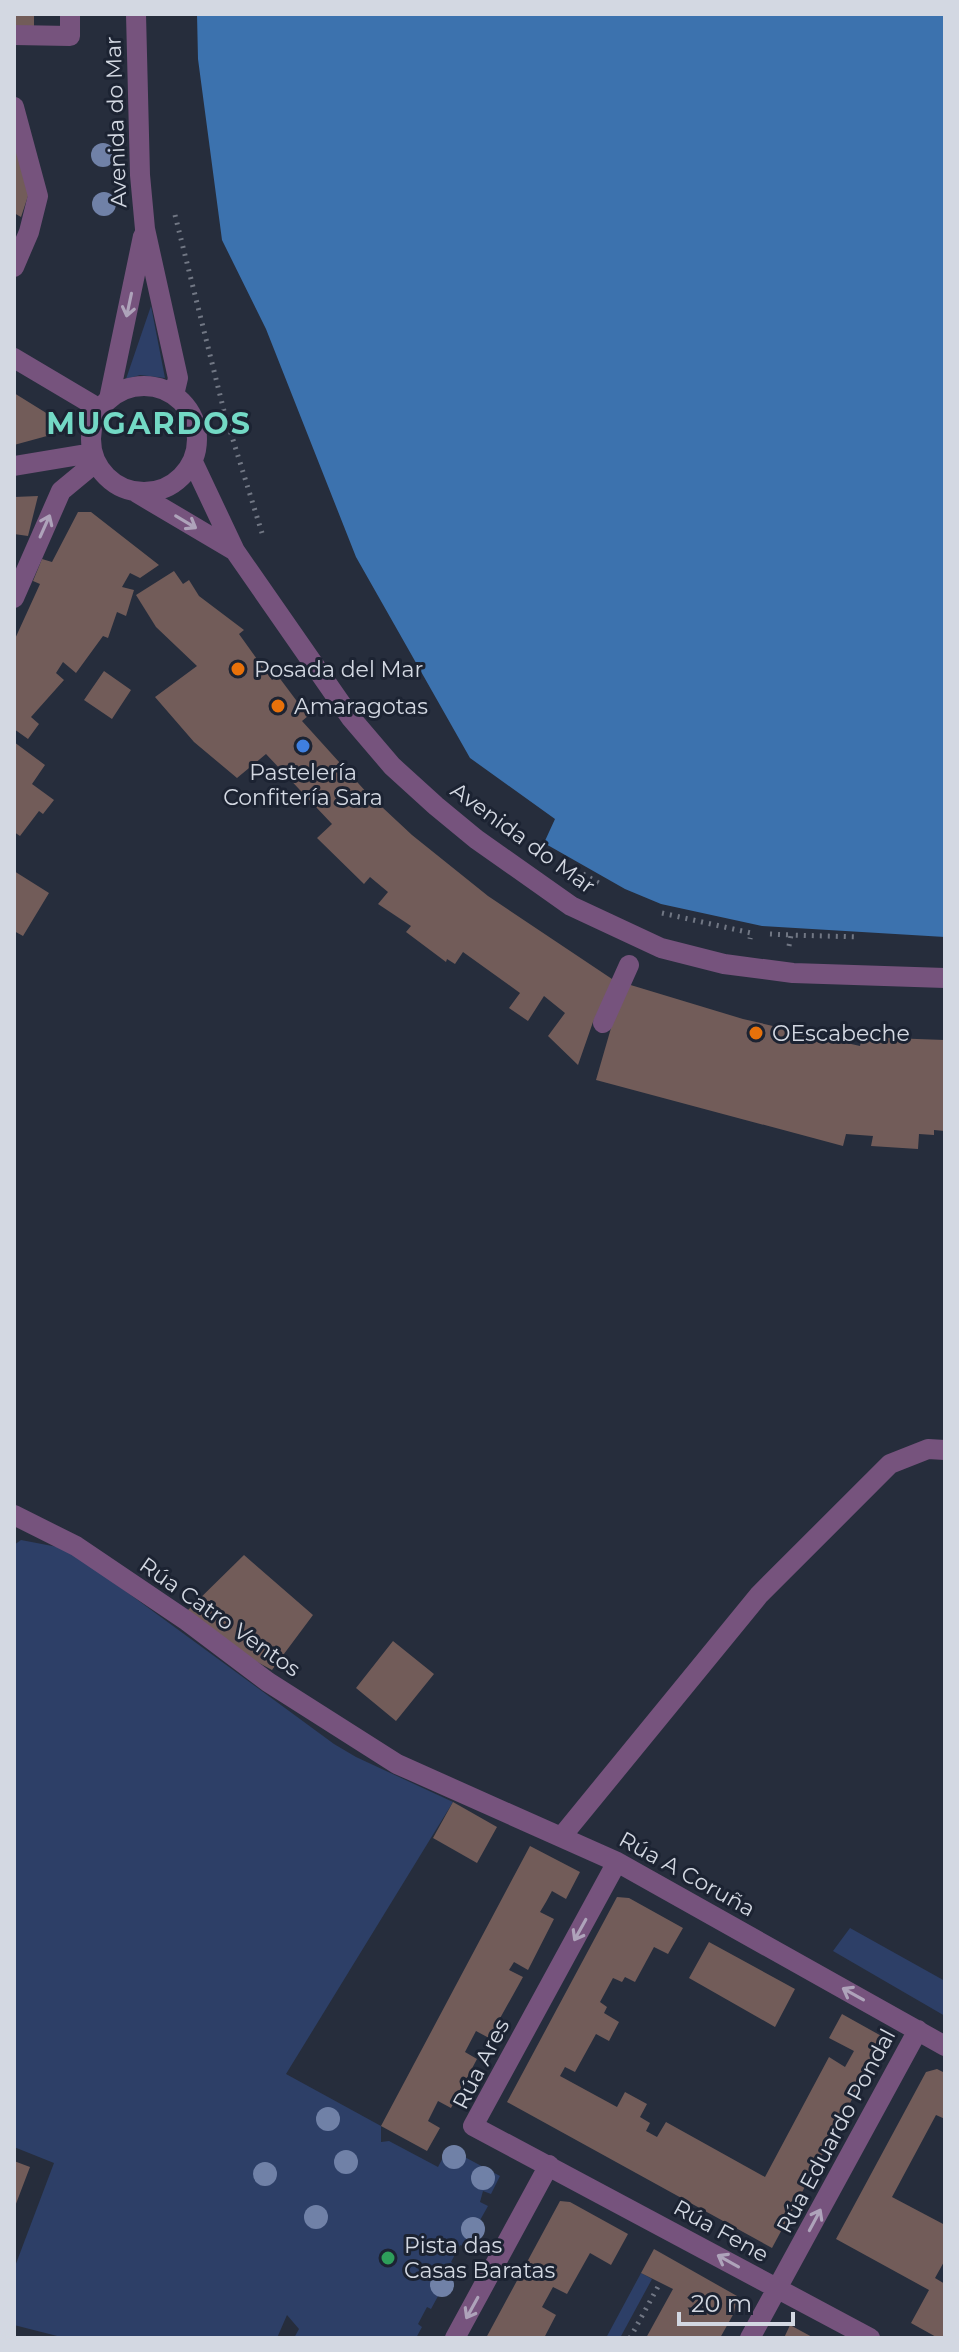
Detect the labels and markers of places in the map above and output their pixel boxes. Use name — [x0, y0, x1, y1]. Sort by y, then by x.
place label: Posada del Mar — [254, 656, 423, 683]
marker: Posada del Mar — [229, 660, 247, 678]
place label: Amaragotas — [294, 693, 428, 720]
marker: Amaragotas — [269, 697, 287, 715]
marker: Pastelería Confitería Sara — [294, 737, 312, 755]
place label: Pastelería Confitería Sara — [223, 759, 383, 811]
place label: OEscabeche — [772, 1020, 910, 1047]
marker: OEscabeche — [747, 1024, 765, 1042]
place label: Pista das Casas Baratas — [404, 2232, 556, 2284]
marker: Pista das Casas Baratas — [379, 2249, 397, 2267]

